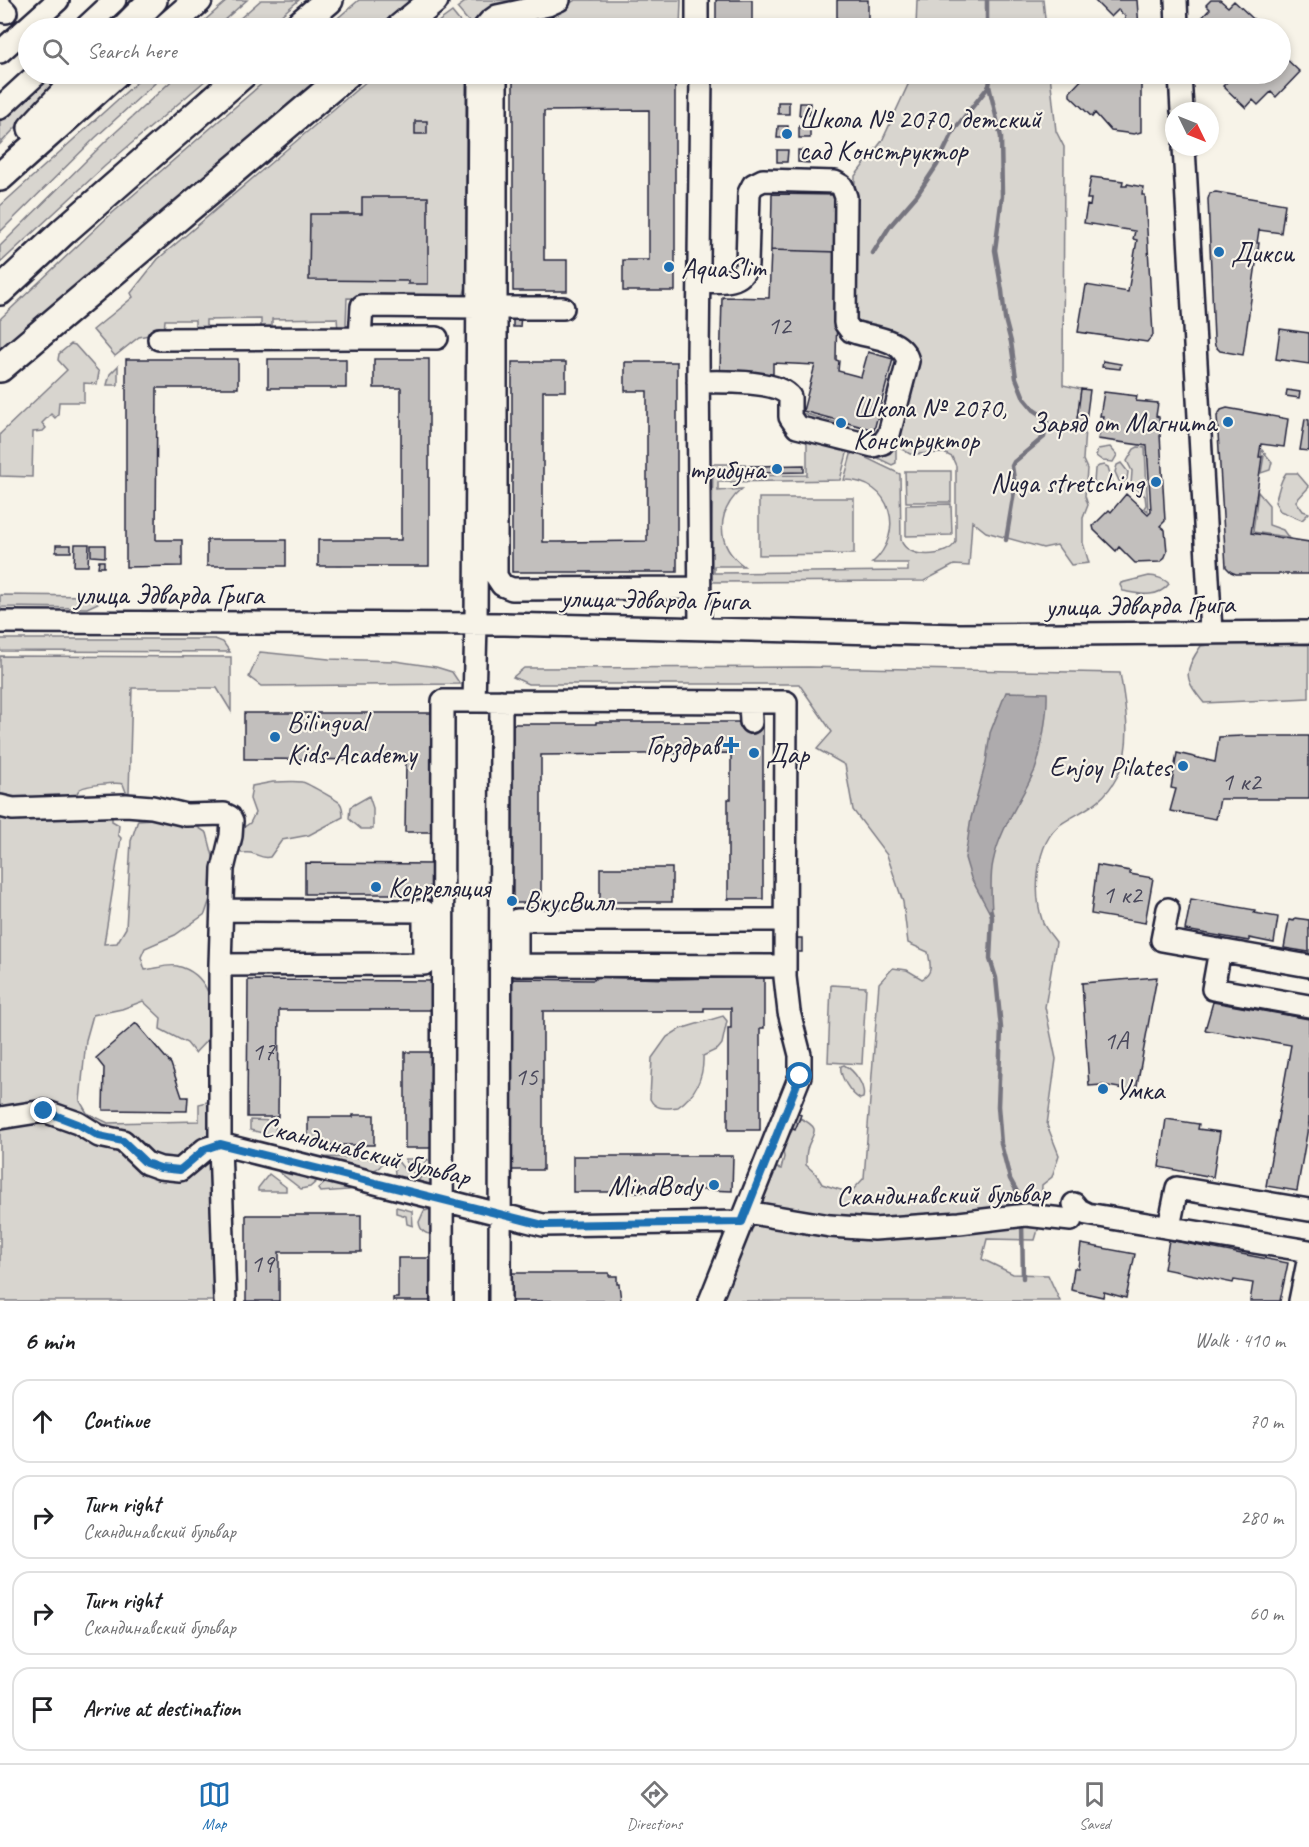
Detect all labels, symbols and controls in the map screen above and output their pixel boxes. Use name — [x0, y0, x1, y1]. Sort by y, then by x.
search box — [18, 18, 1291, 84]
icon: search — [39, 35, 72, 68]
text: Search here — [87, 37, 177, 65]
place label: Школа № 2070, детский сад Конструктор — [799, 101, 1042, 168]
north arrow — [1165, 102, 1219, 156]
marker: Школа № 2070, детский сад Конструктор — [780, 127, 794, 141]
place label: Дикси — [1231, 235, 1295, 270]
marker: Дикси — [1212, 245, 1226, 259]
place label: AquaSlim — [681, 250, 767, 285]
marker: AquaSlim — [662, 260, 676, 274]
house number: 12 — [767, 309, 793, 342]
place label: Школа № 2070, Конструктор — [853, 390, 1007, 457]
place label: Заряд от Магнита — [1030, 405, 1219, 440]
marker: Заряд от Магнита — [1221, 415, 1235, 429]
marker: Школа № 2070, Конструктор — [834, 416, 848, 430]
place label: трибуна — [689, 452, 768, 487]
marker: трибуна — [770, 462, 784, 476]
place label: Nuga stretching — [990, 465, 1146, 500]
marker: Nuga stretching — [1149, 475, 1163, 489]
street label: улица Эдварда Грига — [72, 577, 265, 612]
street label: улица Эдварда Грига — [558, 580, 752, 618]
street label: улица Эдварда Грига — [1043, 586, 1237, 624]
place label: Bilingual Kids Academy — [287, 704, 419, 771]
place label: Горздрав — [646, 728, 724, 763]
marker: Bilingual Kids Academy — [268, 730, 282, 744]
place label: Дар — [766, 736, 810, 771]
marker: Горздрав — [724, 738, 738, 752]
marker: Дар — [747, 746, 761, 760]
place label: Enjoy Pilates — [1049, 749, 1173, 784]
marker: Enjoy Pilates — [1176, 759, 1190, 773]
house number: 1 к2 — [1221, 765, 1263, 798]
place label: Корреляция — [388, 870, 492, 905]
house number: 1 к2 — [1102, 878, 1144, 911]
marker: Корреляция — [369, 880, 383, 894]
place label: ВкусВилл — [524, 884, 616, 919]
marker: ВкусВилл — [505, 894, 519, 908]
house number: 1А — [1104, 1024, 1130, 1057]
house number: 17 — [251, 1035, 276, 1068]
house number: 15 — [514, 1060, 539, 1093]
route start — [786, 1062, 812, 1088]
place label: Умка — [1115, 1072, 1166, 1107]
marker: Умка — [1096, 1082, 1110, 1096]
route end — [30, 1097, 56, 1123]
street label: Скандинавский бульвар — [258, 1108, 475, 1194]
place label: MindBody — [608, 1168, 704, 1203]
street label: Скандинавский бульвар — [836, 1175, 1052, 1213]
marker: MindBody — [707, 1178, 721, 1192]
house number: 19 — [250, 1247, 276, 1280]
text: 6 min — [24, 1324, 74, 1357]
text: Walk · 410 m — [1195, 1328, 1285, 1353]
icon: ahead — [26, 1405, 59, 1438]
text: Continue — [83, 1407, 149, 1435]
text: 70 m — [1249, 1409, 1283, 1434]
text: Turn right — [83, 1491, 160, 1519]
icon: right — [26, 1501, 59, 1534]
text: 280 m — [1240, 1505, 1283, 1530]
text: Скандинавский бульвар — [83, 1519, 236, 1544]
text: Turn right — [83, 1587, 160, 1615]
icon: right — [26, 1597, 59, 1630]
text: 60 m — [1249, 1601, 1283, 1626]
text: Скандинавский бульвар — [83, 1615, 236, 1640]
icon: arrive — [26, 1693, 59, 1726]
text: Arrive at destination — [83, 1695, 240, 1723]
tab: Map — [198, 1778, 231, 1834]
tab: Directions — [627, 1778, 682, 1834]
tab: Saved — [1078, 1778, 1111, 1834]

